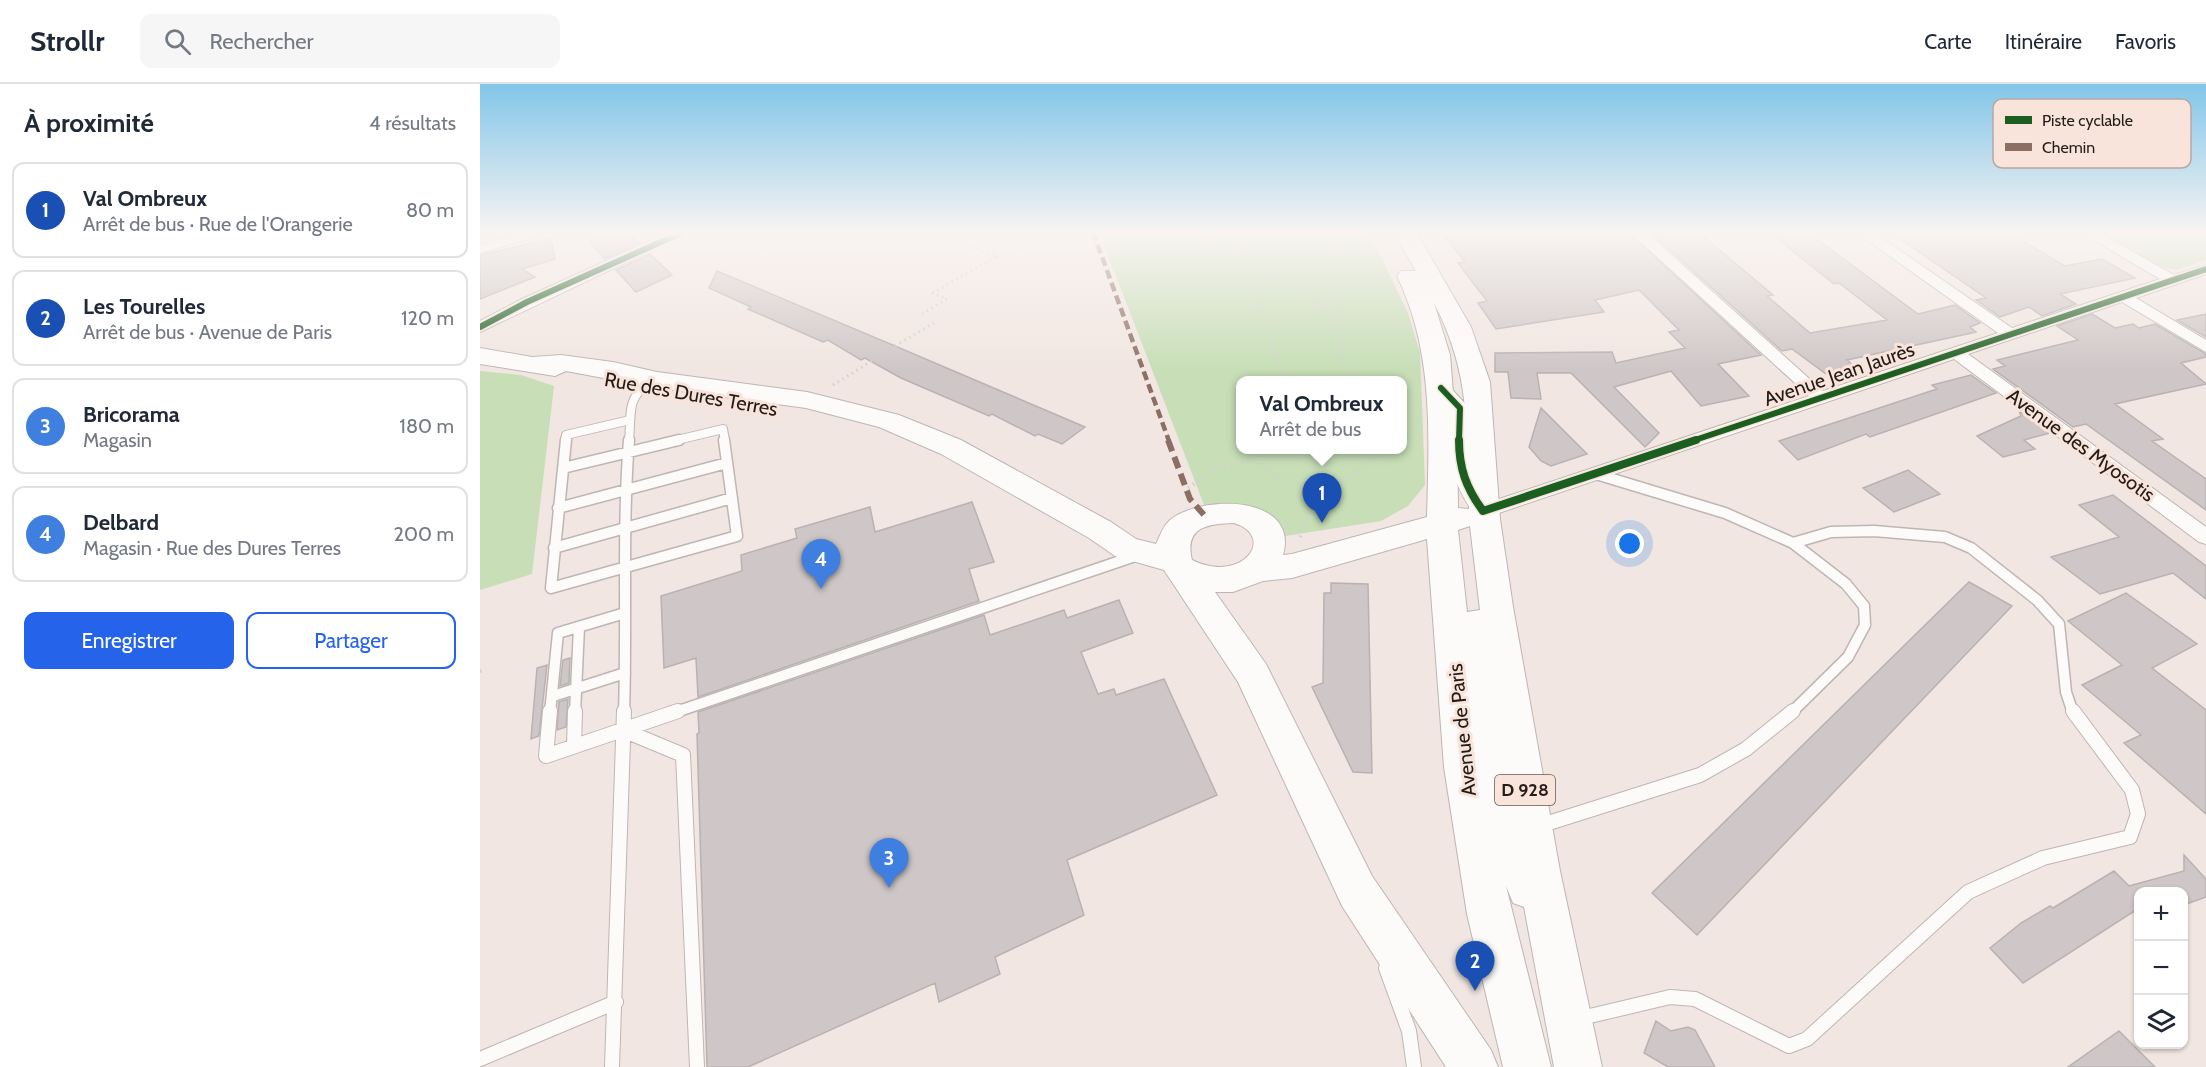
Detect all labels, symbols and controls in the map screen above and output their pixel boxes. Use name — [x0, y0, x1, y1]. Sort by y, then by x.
search box — [140, 14, 560, 68]
text: Strollr — [30, 24, 104, 58]
icon: search — [161, 25, 194, 58]
text: Rechercher — [209, 28, 314, 55]
text: Carte — [1924, 29, 1972, 54]
text: Itinéraire — [2005, 29, 2082, 54]
text: Favoris — [2115, 29, 2176, 54]
legend — [1993, 99, 2191, 168]
text: À proximité — [24, 107, 154, 139]
text: 4 résultats — [369, 111, 456, 135]
text: Piste cyclable — [2042, 111, 2133, 130]
text: Chemin — [2042, 138, 2095, 157]
text: Val Ombreux — [83, 185, 207, 212]
text: 1 — [42, 198, 49, 222]
text: 80 m — [406, 198, 454, 222]
text: Arrêt de bus · Rue de l'Orangerie — [83, 212, 353, 236]
text: Les Tourelles — [83, 293, 205, 320]
text: 2 — [40, 306, 51, 330]
text: 120 m — [401, 306, 454, 330]
text: Arrêt de bus · Avenue de Paris — [83, 320, 332, 344]
street label: Avenue Jean Jaurès — [1760, 337, 1918, 411]
street label: Rue des Dures Terres — [603, 367, 779, 421]
popup — [1236, 376, 1407, 454]
street label: Avenue des Myosotis — [2002, 383, 2160, 507]
text: Val Ombreux — [1259, 390, 1384, 417]
text: Bricorama — [83, 401, 180, 428]
text: 3 — [40, 414, 51, 438]
text: 180 m — [399, 414, 454, 438]
text: Arrêt de bus — [1259, 417, 1361, 441]
text: Magasin — [83, 428, 152, 452]
pin: 1 — [1302, 474, 1342, 523]
text: Delbard — [83, 509, 159, 536]
text: 4 — [39, 522, 52, 546]
text: 200 m — [394, 522, 454, 546]
your location — [1615, 529, 1644, 558]
text: Magasin · Rue des Dures Terres — [83, 536, 341, 560]
pin: 4 — [802, 540, 840, 589]
button: Enregistrer — [24, 612, 234, 669]
button: Partager — [246, 612, 456, 669]
street label: Avenue de Paris — [1443, 662, 1481, 798]
road number: D 928 — [1495, 775, 1555, 805]
pin: 3 — [870, 838, 908, 888]
map controls — [2134, 887, 2188, 1049]
button: + — [2134, 887, 2188, 941]
button: − — [2134, 941, 2188, 995]
pin: 2 — [1456, 942, 1494, 991]
button: layers — [2134, 995, 2188, 1049]

